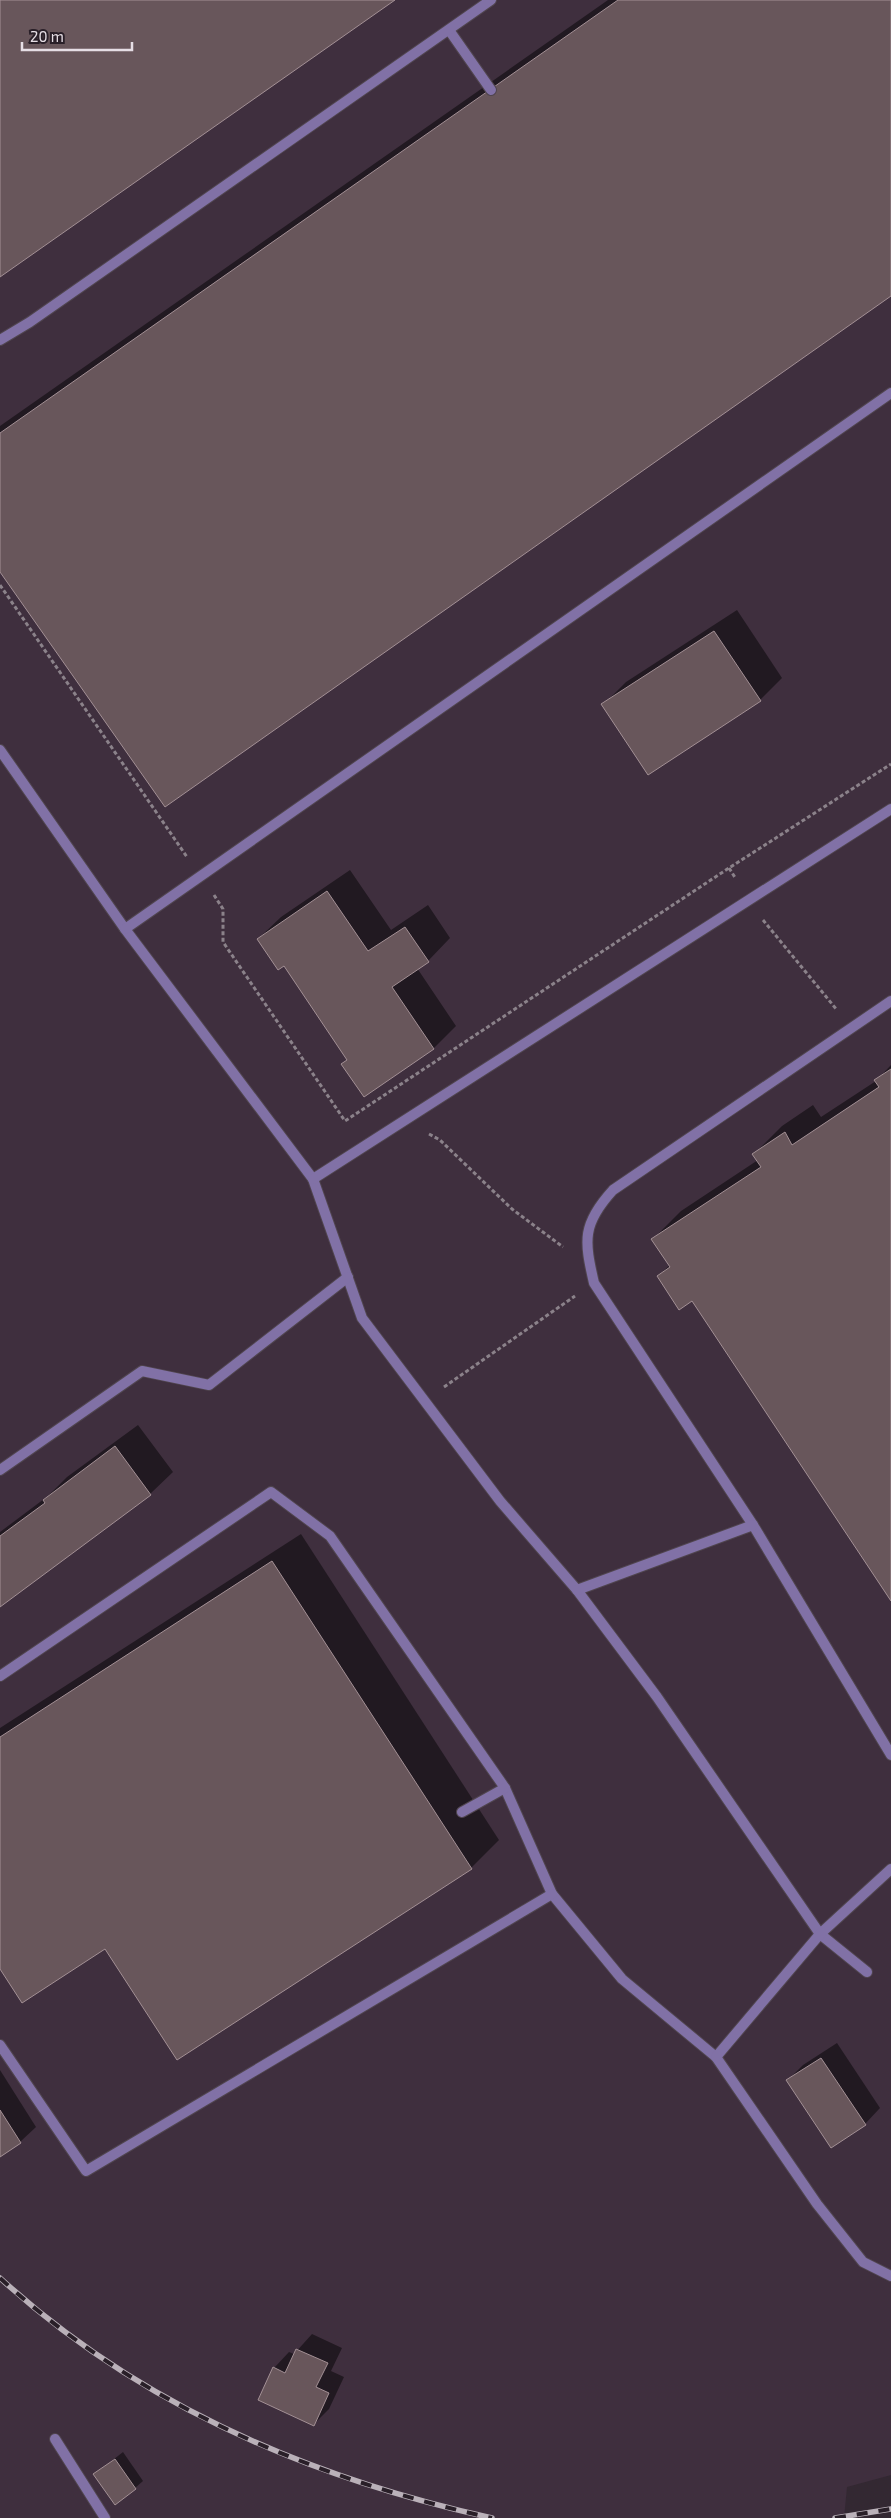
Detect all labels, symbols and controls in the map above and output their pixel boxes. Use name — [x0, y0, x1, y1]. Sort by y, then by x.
scale bar — [22, 20, 132, 52]
text: 20 m — [30, 27, 64, 45]

